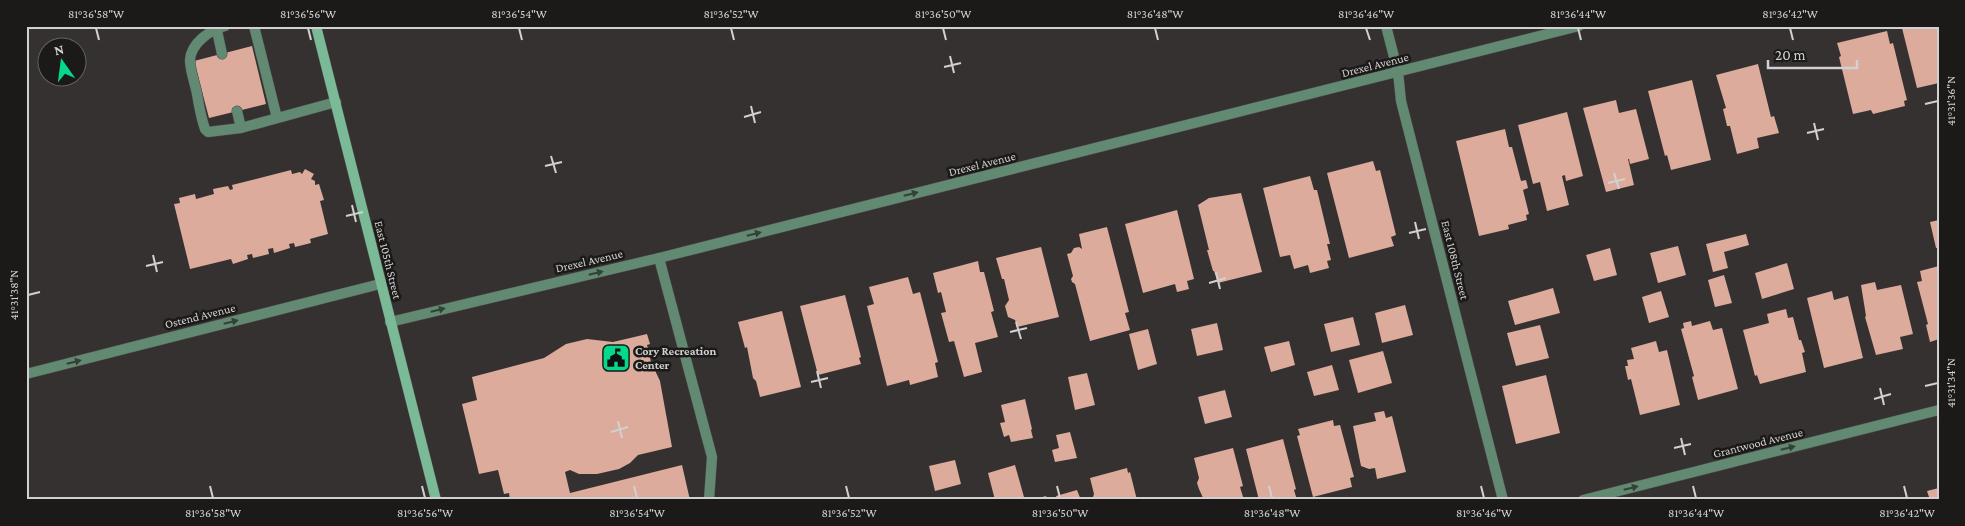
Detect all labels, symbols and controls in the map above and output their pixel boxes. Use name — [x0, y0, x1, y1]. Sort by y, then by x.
text: 81°36'58"W — [68, 7, 124, 21]
text: 81°36'56"W — [280, 7, 336, 21]
text: 81°36'54"W — [491, 7, 547, 21]
text: 81°36'52"W — [703, 7, 759, 21]
text: 81°36'50"W — [915, 7, 971, 21]
text: 81°36'48"W — [1127, 7, 1183, 21]
text: 81°36'46"W — [1338, 7, 1394, 21]
text: 81°36'44"W — [1550, 7, 1606, 21]
text: 81°36'42"W — [1762, 7, 1818, 21]
north arrow — [38, 38, 88, 88]
scale bar — [1768, 38, 1856, 70]
text: N — [52, 40, 66, 58]
text: 20 m — [1775, 47, 1806, 63]
street label: Drexel Avenue — [1340, 50, 1410, 80]
text: 41°31'36"N — [1944, 76, 1958, 126]
street label: Drexel Avenue — [947, 149, 1017, 179]
one-way arrow — [904, 190, 919, 198]
street label: East 105th Street — [372, 219, 405, 302]
street label: East 108th Street — [1438, 219, 1472, 302]
one-way arrow — [746, 230, 761, 238]
street label: Drexel Avenue — [554, 246, 624, 276]
one-way arrow — [588, 269, 603, 277]
text: 41°31'38"N — [7, 270, 21, 320]
street label: Ostend Avenue — [163, 300, 237, 332]
one-way arrow — [430, 306, 445, 314]
one-way arrow — [224, 317, 239, 325]
public building icon: Cory Recreation Center — [601, 343, 631, 373]
place label: Cory Recreation Center — [635, 344, 717, 372]
one-way arrow — [66, 357, 81, 365]
text: 41°31'34"N — [1944, 358, 1958, 408]
street label: Grantwood Avenue — [1712, 425, 1804, 461]
one-way arrow — [1781, 444, 1796, 452]
one-way arrow — [1623, 484, 1638, 492]
text: 81°36'58"W — [185, 506, 241, 520]
text: 81°36'56"W — [397, 506, 453, 520]
text: 81°36'54"W — [609, 506, 665, 520]
text: 81°36'52"W — [821, 506, 877, 520]
text: 81°36'50"W — [1032, 506, 1088, 520]
text: 81°36'48"W — [1244, 506, 1300, 520]
text: 81°36'46"W — [1456, 506, 1512, 520]
text: 81°36'44"W — [1668, 506, 1724, 520]
text: 81°36'42"W — [1879, 506, 1935, 520]

